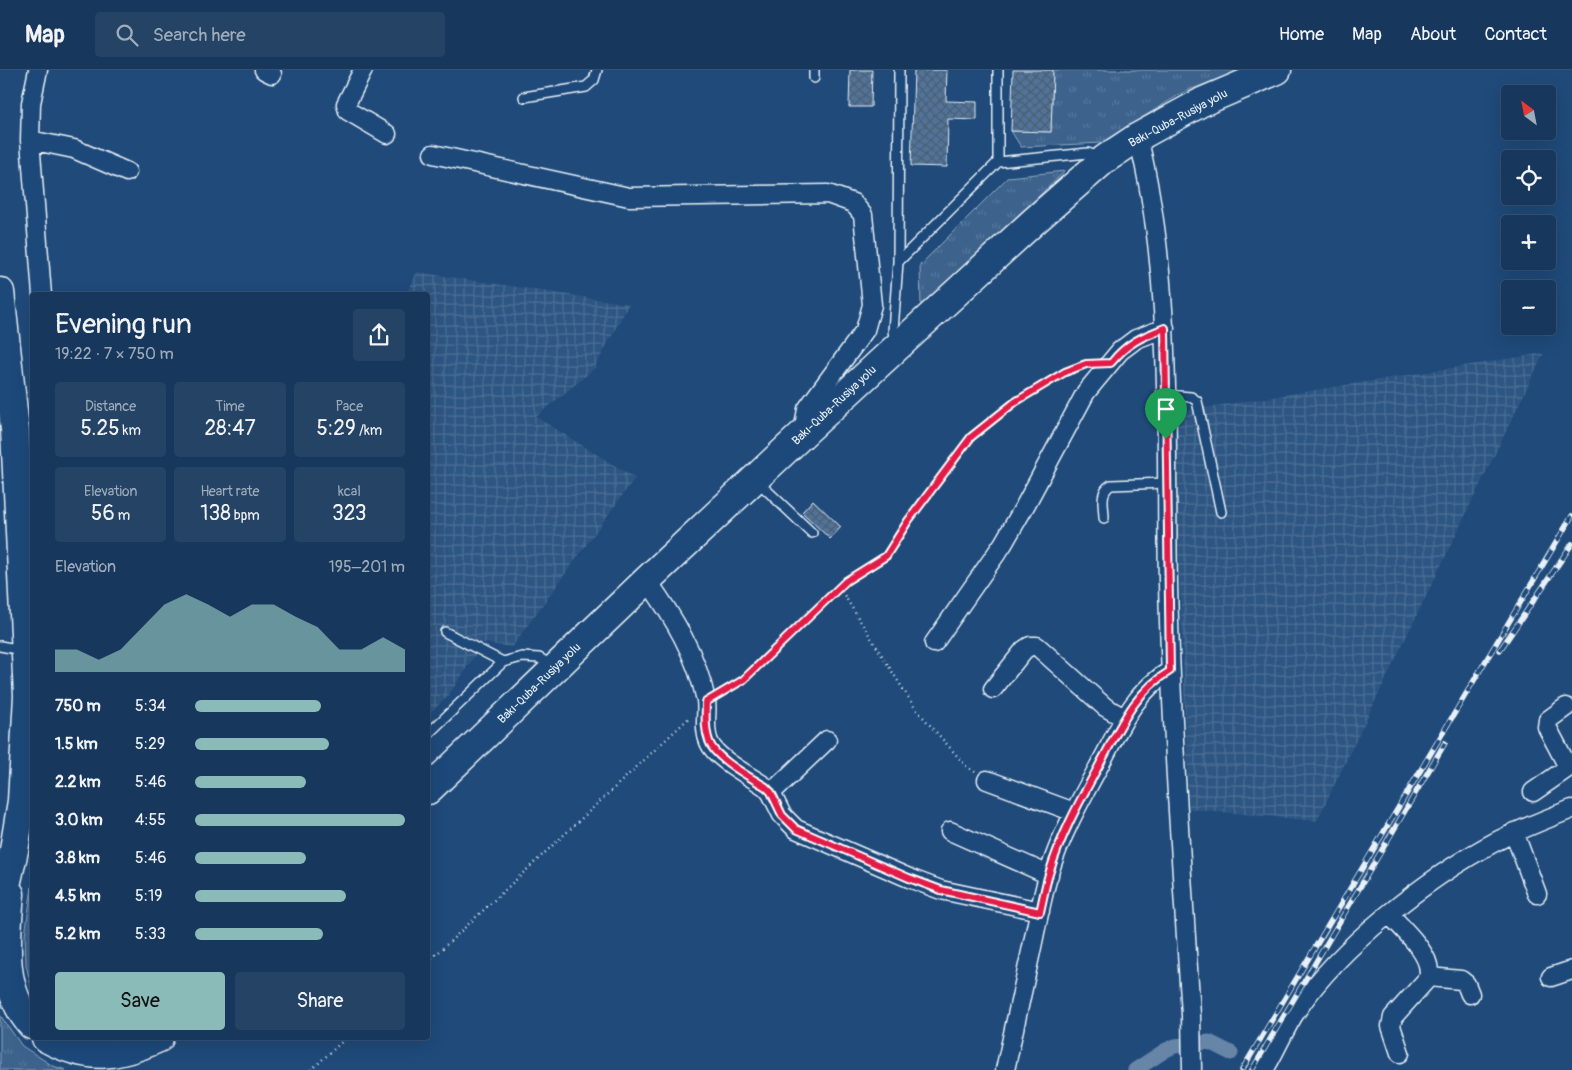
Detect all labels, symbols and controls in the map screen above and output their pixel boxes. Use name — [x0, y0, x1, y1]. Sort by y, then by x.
search box — [95, 12, 445, 57]
text: Map — [25, 20, 65, 49]
icon: search — [113, 21, 141, 49]
text: Search here — [153, 23, 246, 47]
text: Home — [1279, 23, 1324, 46]
text: Map — [1352, 23, 1382, 46]
text: About — [1410, 23, 1456, 46]
text: Contact — [1484, 23, 1547, 46]
north arrow — [1501, 85, 1556, 140]
map controls — [1501, 85, 1556, 335]
street label: Bakı-Quba-Rusiya yolu — [1126, 86, 1230, 151]
button: locate — [1501, 150, 1556, 205]
button: + — [1501, 215, 1556, 270]
button: − — [1501, 280, 1556, 335]
text: Evening run — [55, 307, 192, 342]
button: share — [353, 309, 405, 361]
text: 19:22 · 7 × 750 m — [55, 344, 174, 364]
street label: Bakı-Quba-Rusiya yolu — [789, 362, 880, 448]
pin — [1145, 388, 1187, 439]
icon: arrive — [1152, 395, 1180, 423]
text: Distance — [85, 398, 136, 415]
text: Time — [215, 398, 245, 415]
text: Pace — [335, 398, 363, 415]
text: 5.25 — [80, 415, 120, 442]
text: 28:47 — [204, 415, 256, 442]
text: 5:29 — [316, 415, 356, 442]
text: km — [120, 422, 141, 439]
text: /km — [356, 422, 382, 439]
text: Elevation — [84, 483, 137, 500]
text: Heart rate — [200, 483, 260, 500]
text: kcal — [338, 483, 361, 500]
text: 56 — [91, 500, 115, 527]
text: 138 — [200, 500, 231, 527]
text: 323 — [332, 500, 367, 527]
text: m — [115, 507, 130, 524]
text: bpm — [231, 507, 260, 524]
text: Elevation — [55, 557, 116, 577]
text: 195–201 m — [329, 557, 405, 577]
street label: Bakı-Quba-Rusiya yolu — [495, 640, 584, 727]
text: 750 m — [55, 696, 101, 716]
text: 5:34 — [135, 696, 166, 716]
text: 1.5 km — [55, 734, 98, 754]
text: 5:29 — [135, 734, 165, 754]
text: 2.2 km — [55, 772, 101, 792]
text: 5:46 — [135, 772, 167, 792]
text: 3.0 km — [55, 810, 103, 830]
text: 4:55 — [135, 810, 166, 830]
text: 3.8 km — [55, 848, 100, 868]
text: 5:46 — [135, 848, 167, 868]
text: 4.5 km — [55, 886, 101, 906]
text: 5:19 — [135, 886, 162, 906]
text: 5.2 km — [55, 924, 100, 944]
text: 5:33 — [135, 924, 166, 944]
button: Save — [55, 972, 225, 1030]
button: Share — [235, 972, 405, 1030]

